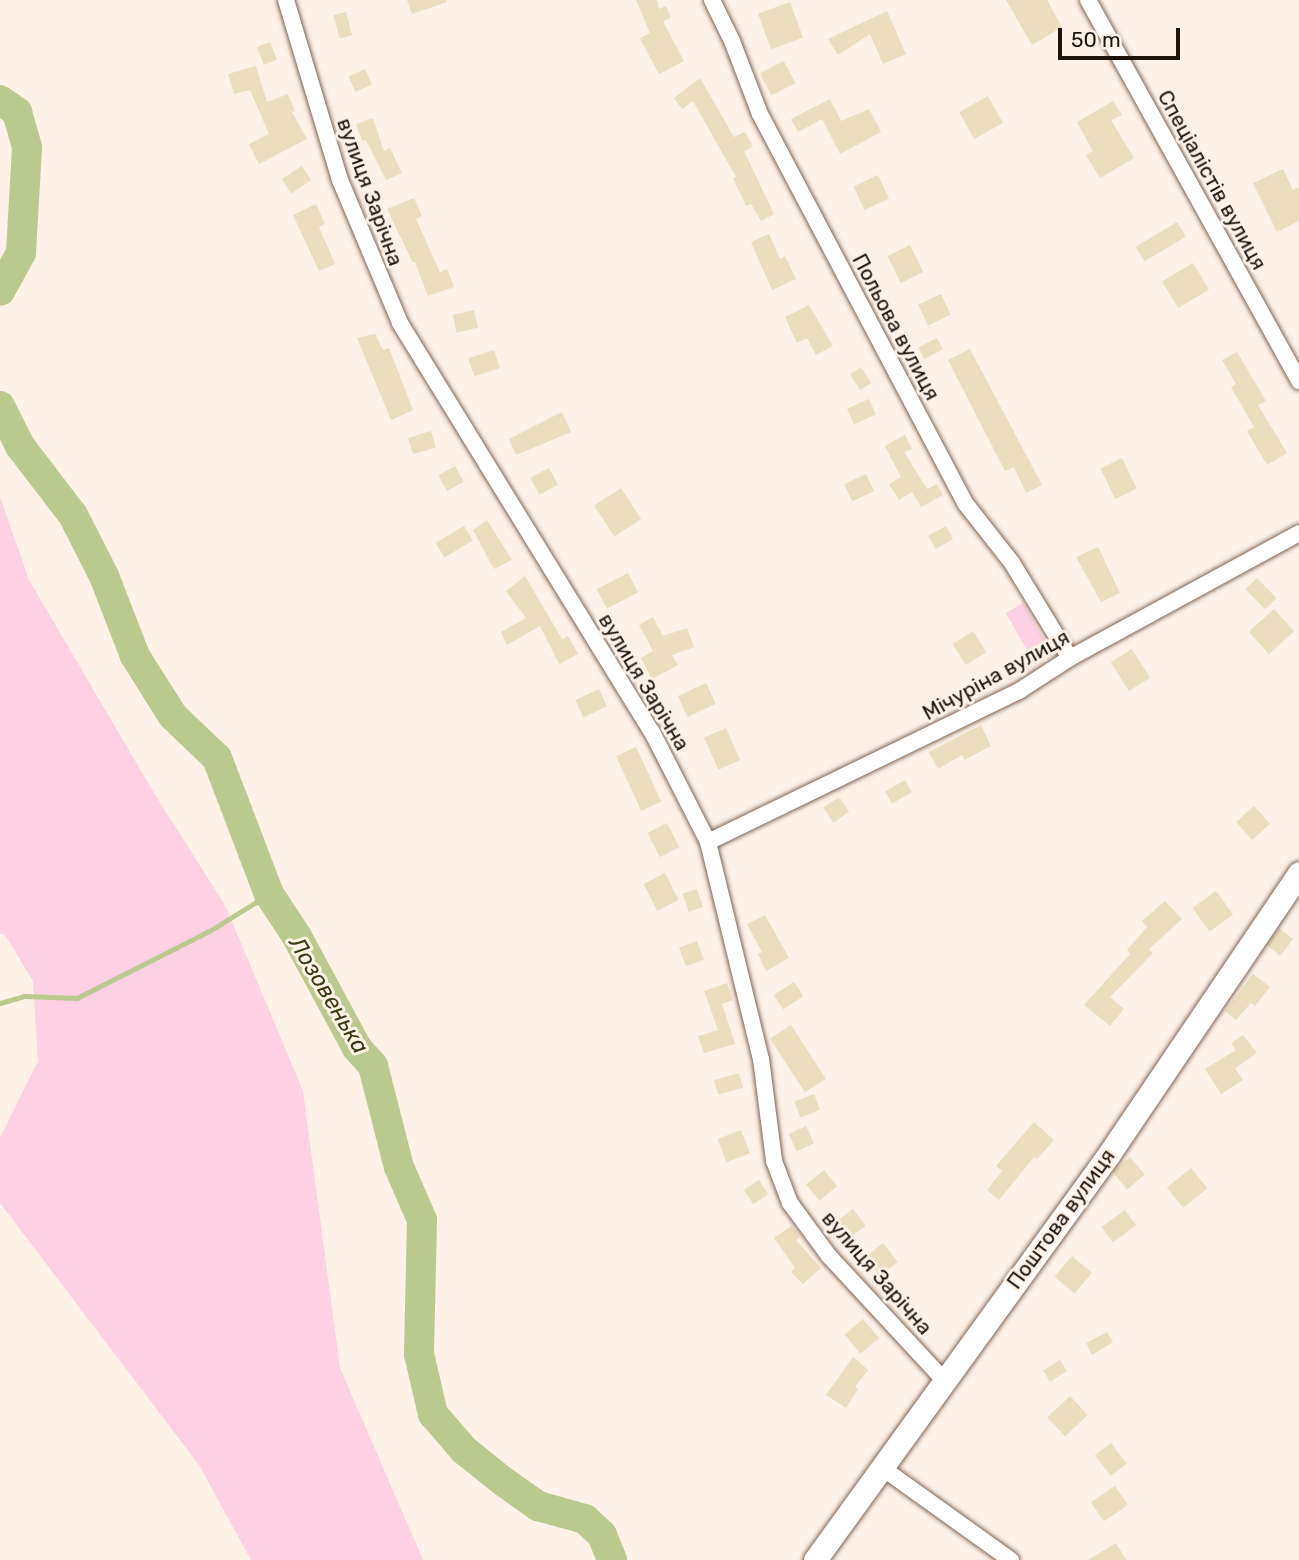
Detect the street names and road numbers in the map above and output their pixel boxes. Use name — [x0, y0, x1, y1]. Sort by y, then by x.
street label: Спеціалістів вулиця — [1152, 86, 1272, 274]
street label: вулиця Зарічна — [332, 115, 408, 269]
street label: Польова вулиця — [847, 249, 945, 405]
street label: вулиця Зарічна — [593, 609, 695, 755]
street label: Мічуріна вулиця — [918, 624, 1074, 726]
street label: Поштова вулиця — [1002, 1144, 1120, 1294]
street label: вулиця Зарічна — [817, 1206, 937, 1340]

